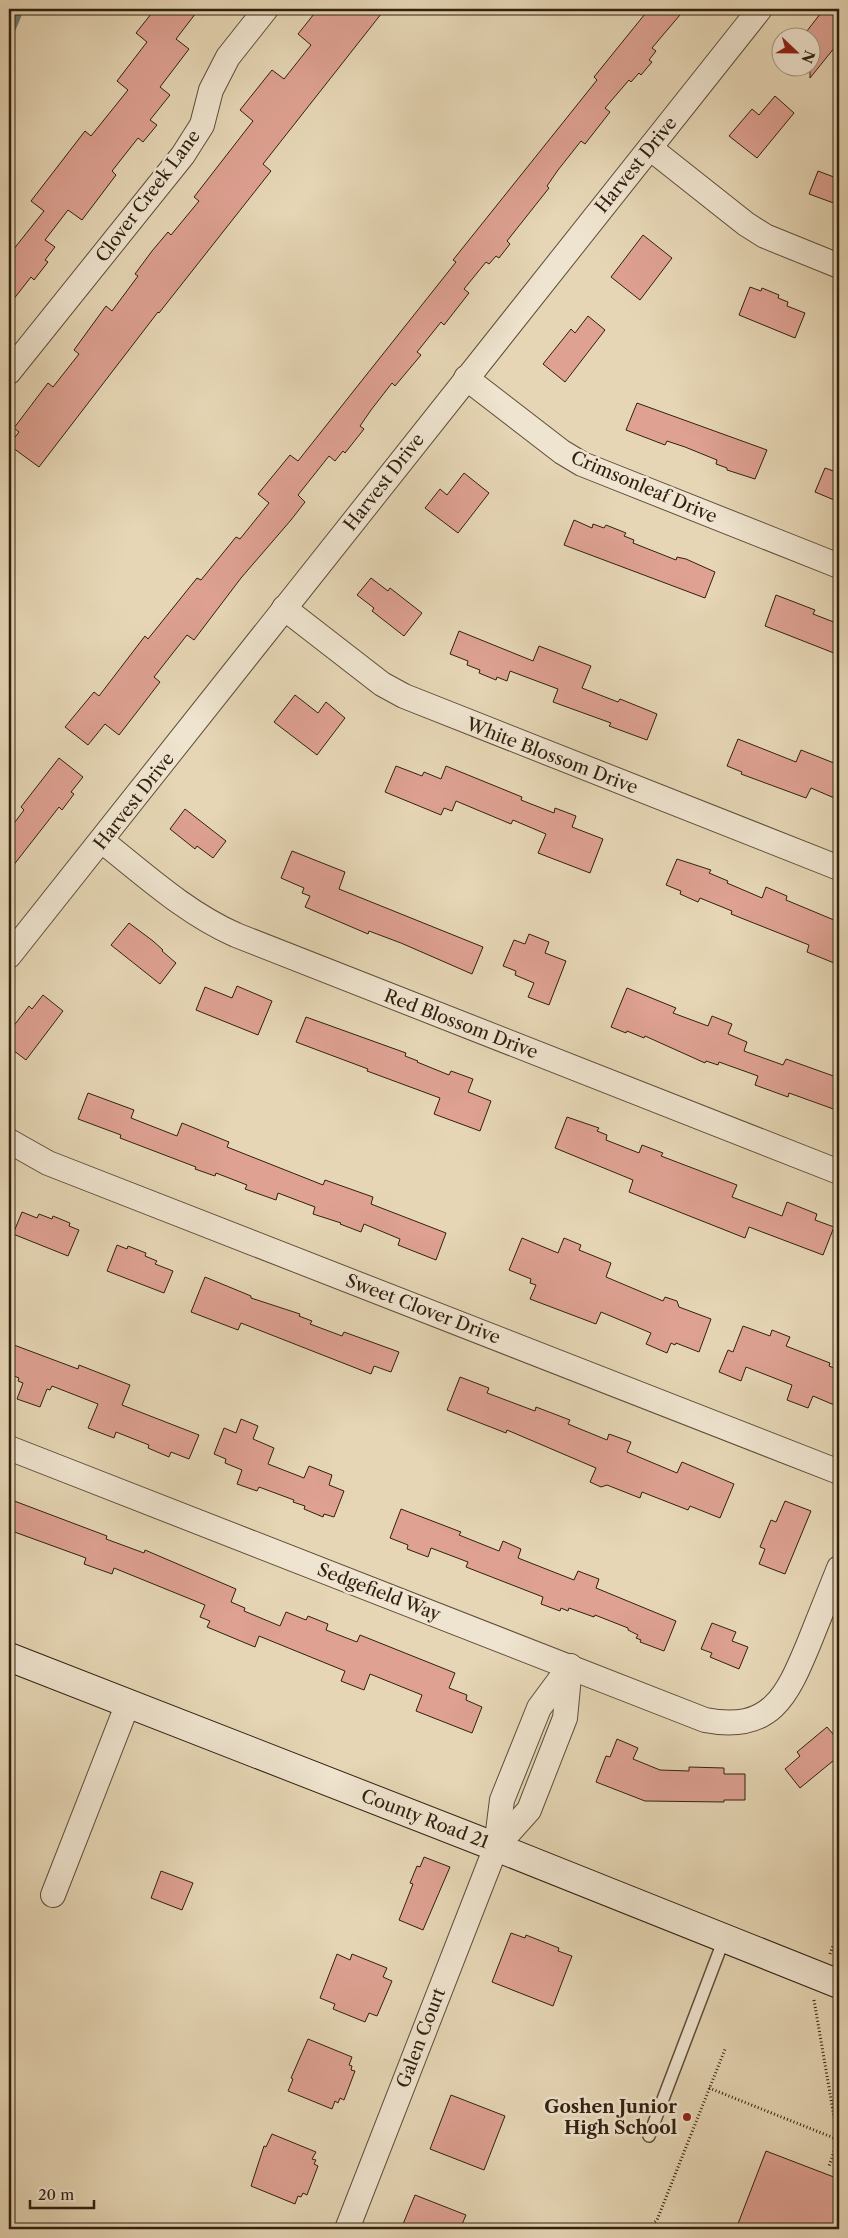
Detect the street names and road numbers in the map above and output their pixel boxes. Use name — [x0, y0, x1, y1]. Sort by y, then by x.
street label: Harvest Drive — [591, 112, 681, 218]
street label: Clover Creek Lane — [91, 126, 205, 266]
street label: Harvest Drive — [339, 429, 429, 535]
street label: Crimsonleaf Drive — [568, 446, 720, 528]
street label: White Blossom Drive — [462, 713, 641, 799]
street label: Harvest Drive — [89, 748, 179, 854]
street label: Red Blossom Drive — [381, 985, 541, 1063]
street label: Sweet Clover Drive — [342, 1269, 504, 1349]
street label: Sedgefield Way — [314, 1558, 445, 1626]
street label: County Road 21 — [358, 1785, 492, 1854]
street label: Galen Court — [392, 1984, 450, 2091]

